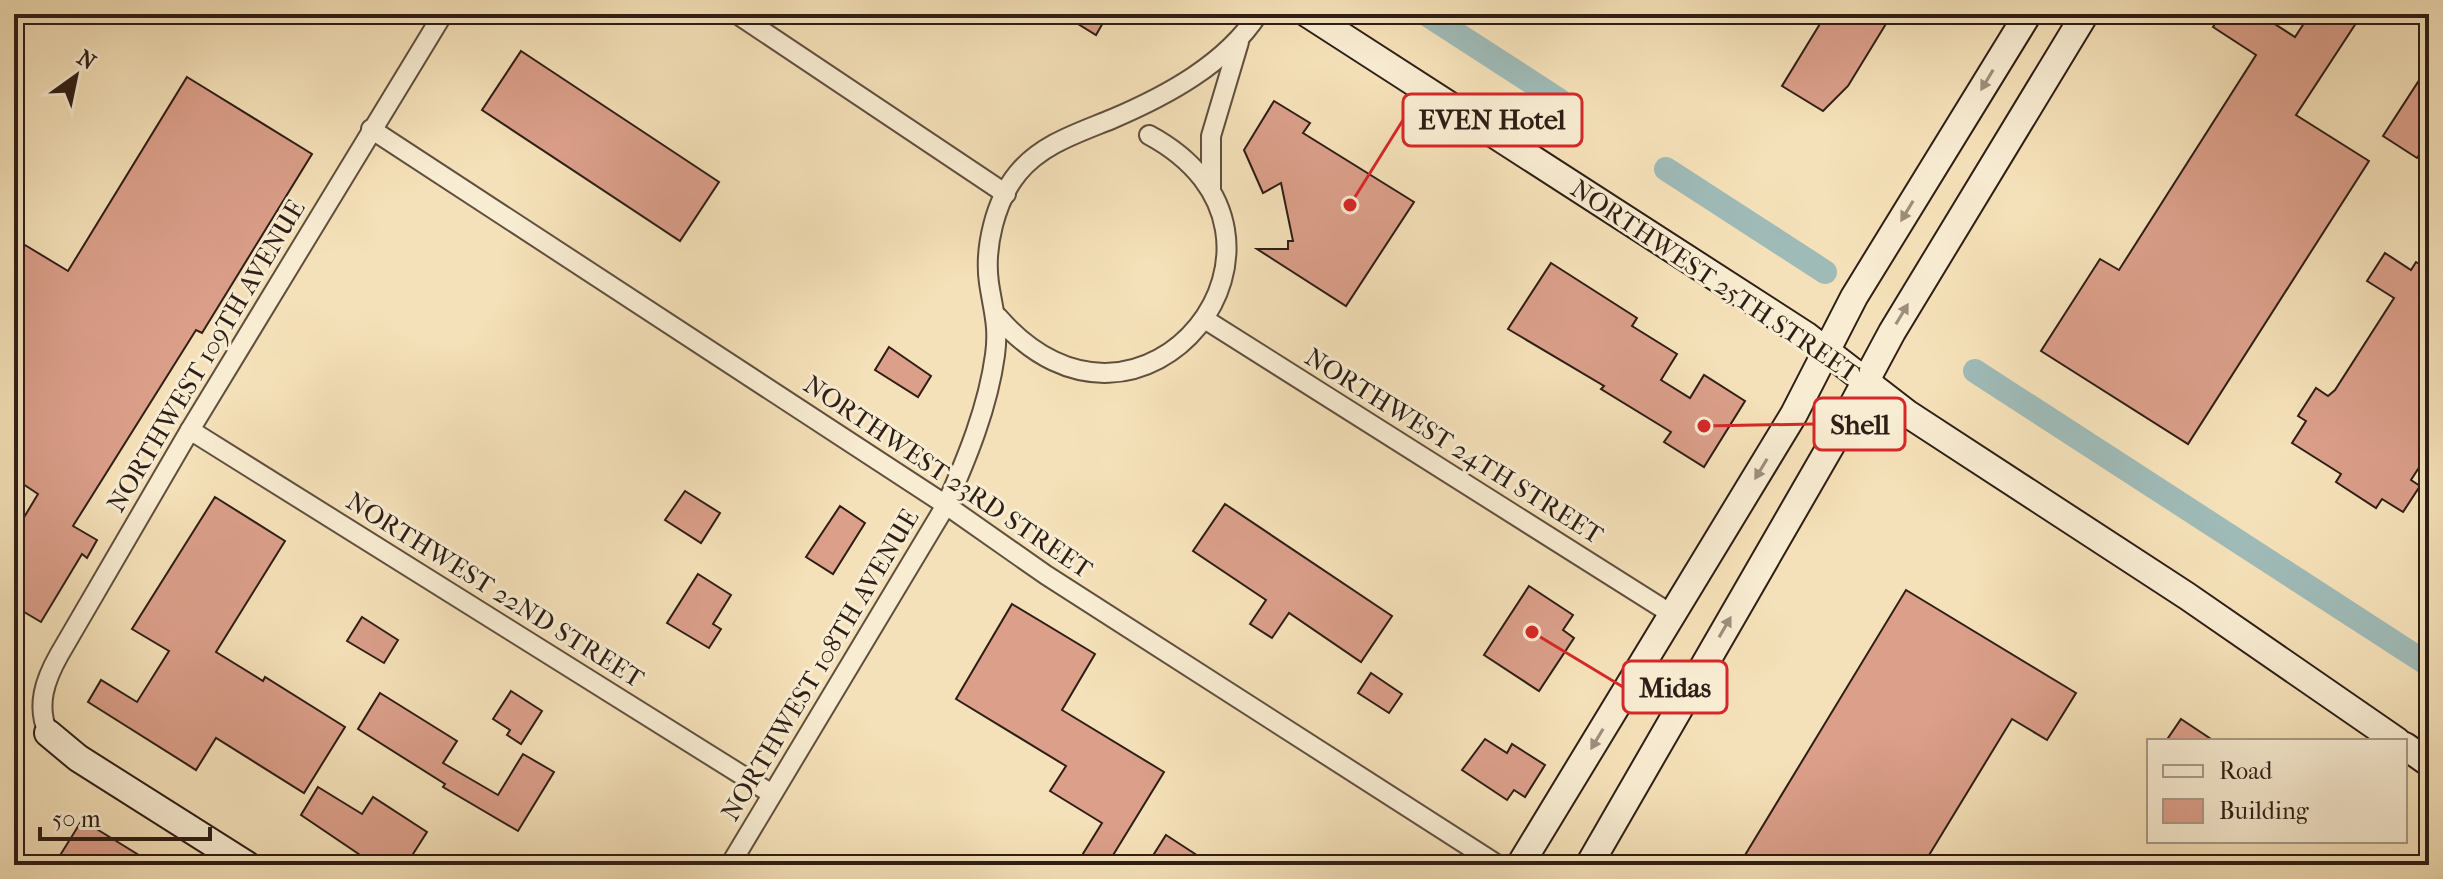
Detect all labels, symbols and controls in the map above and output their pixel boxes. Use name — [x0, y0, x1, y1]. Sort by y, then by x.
north arrow — [36, 36, 116, 116]
text: N — [72, 45, 101, 76]
one-way arrow — [1981, 69, 1995, 91]
callout: EVEN Hotel — [1403, 94, 1582, 146]
text: EVEN Hotel — [1418, 103, 1566, 136]
street label: NORTHWEST 25TH STREET — [1565, 173, 1865, 389]
street label: NORTHWEST 109TH AVENUE — [100, 194, 312, 518]
one-way arrow — [1901, 200, 1915, 222]
one-way arrow — [1895, 303, 1909, 325]
street label: NORTHWEST 24TH STREET — [1299, 341, 1609, 551]
street label: NORTHWEST 23RD STREET — [798, 369, 1098, 585]
callout: Shell — [1814, 398, 1905, 450]
text: Shell — [1830, 408, 1890, 441]
one-way arrow — [1754, 458, 1768, 480]
street label: NORTHWEST 22ND STREET — [341, 486, 650, 695]
street label: NORTHWEST 108TH AVENUE — [715, 504, 926, 826]
one-way arrow — [1718, 616, 1732, 638]
callout: Midas — [1623, 661, 1727, 713]
text: Midas — [1639, 671, 1711, 704]
one-way arrow — [1590, 728, 1604, 750]
legend — [2147, 739, 2407, 843]
text: Road — [2219, 757, 2273, 785]
scale bar — [40, 791, 210, 841]
text: Building — [2219, 797, 2310, 825]
text: 50 m — [52, 805, 101, 833]

